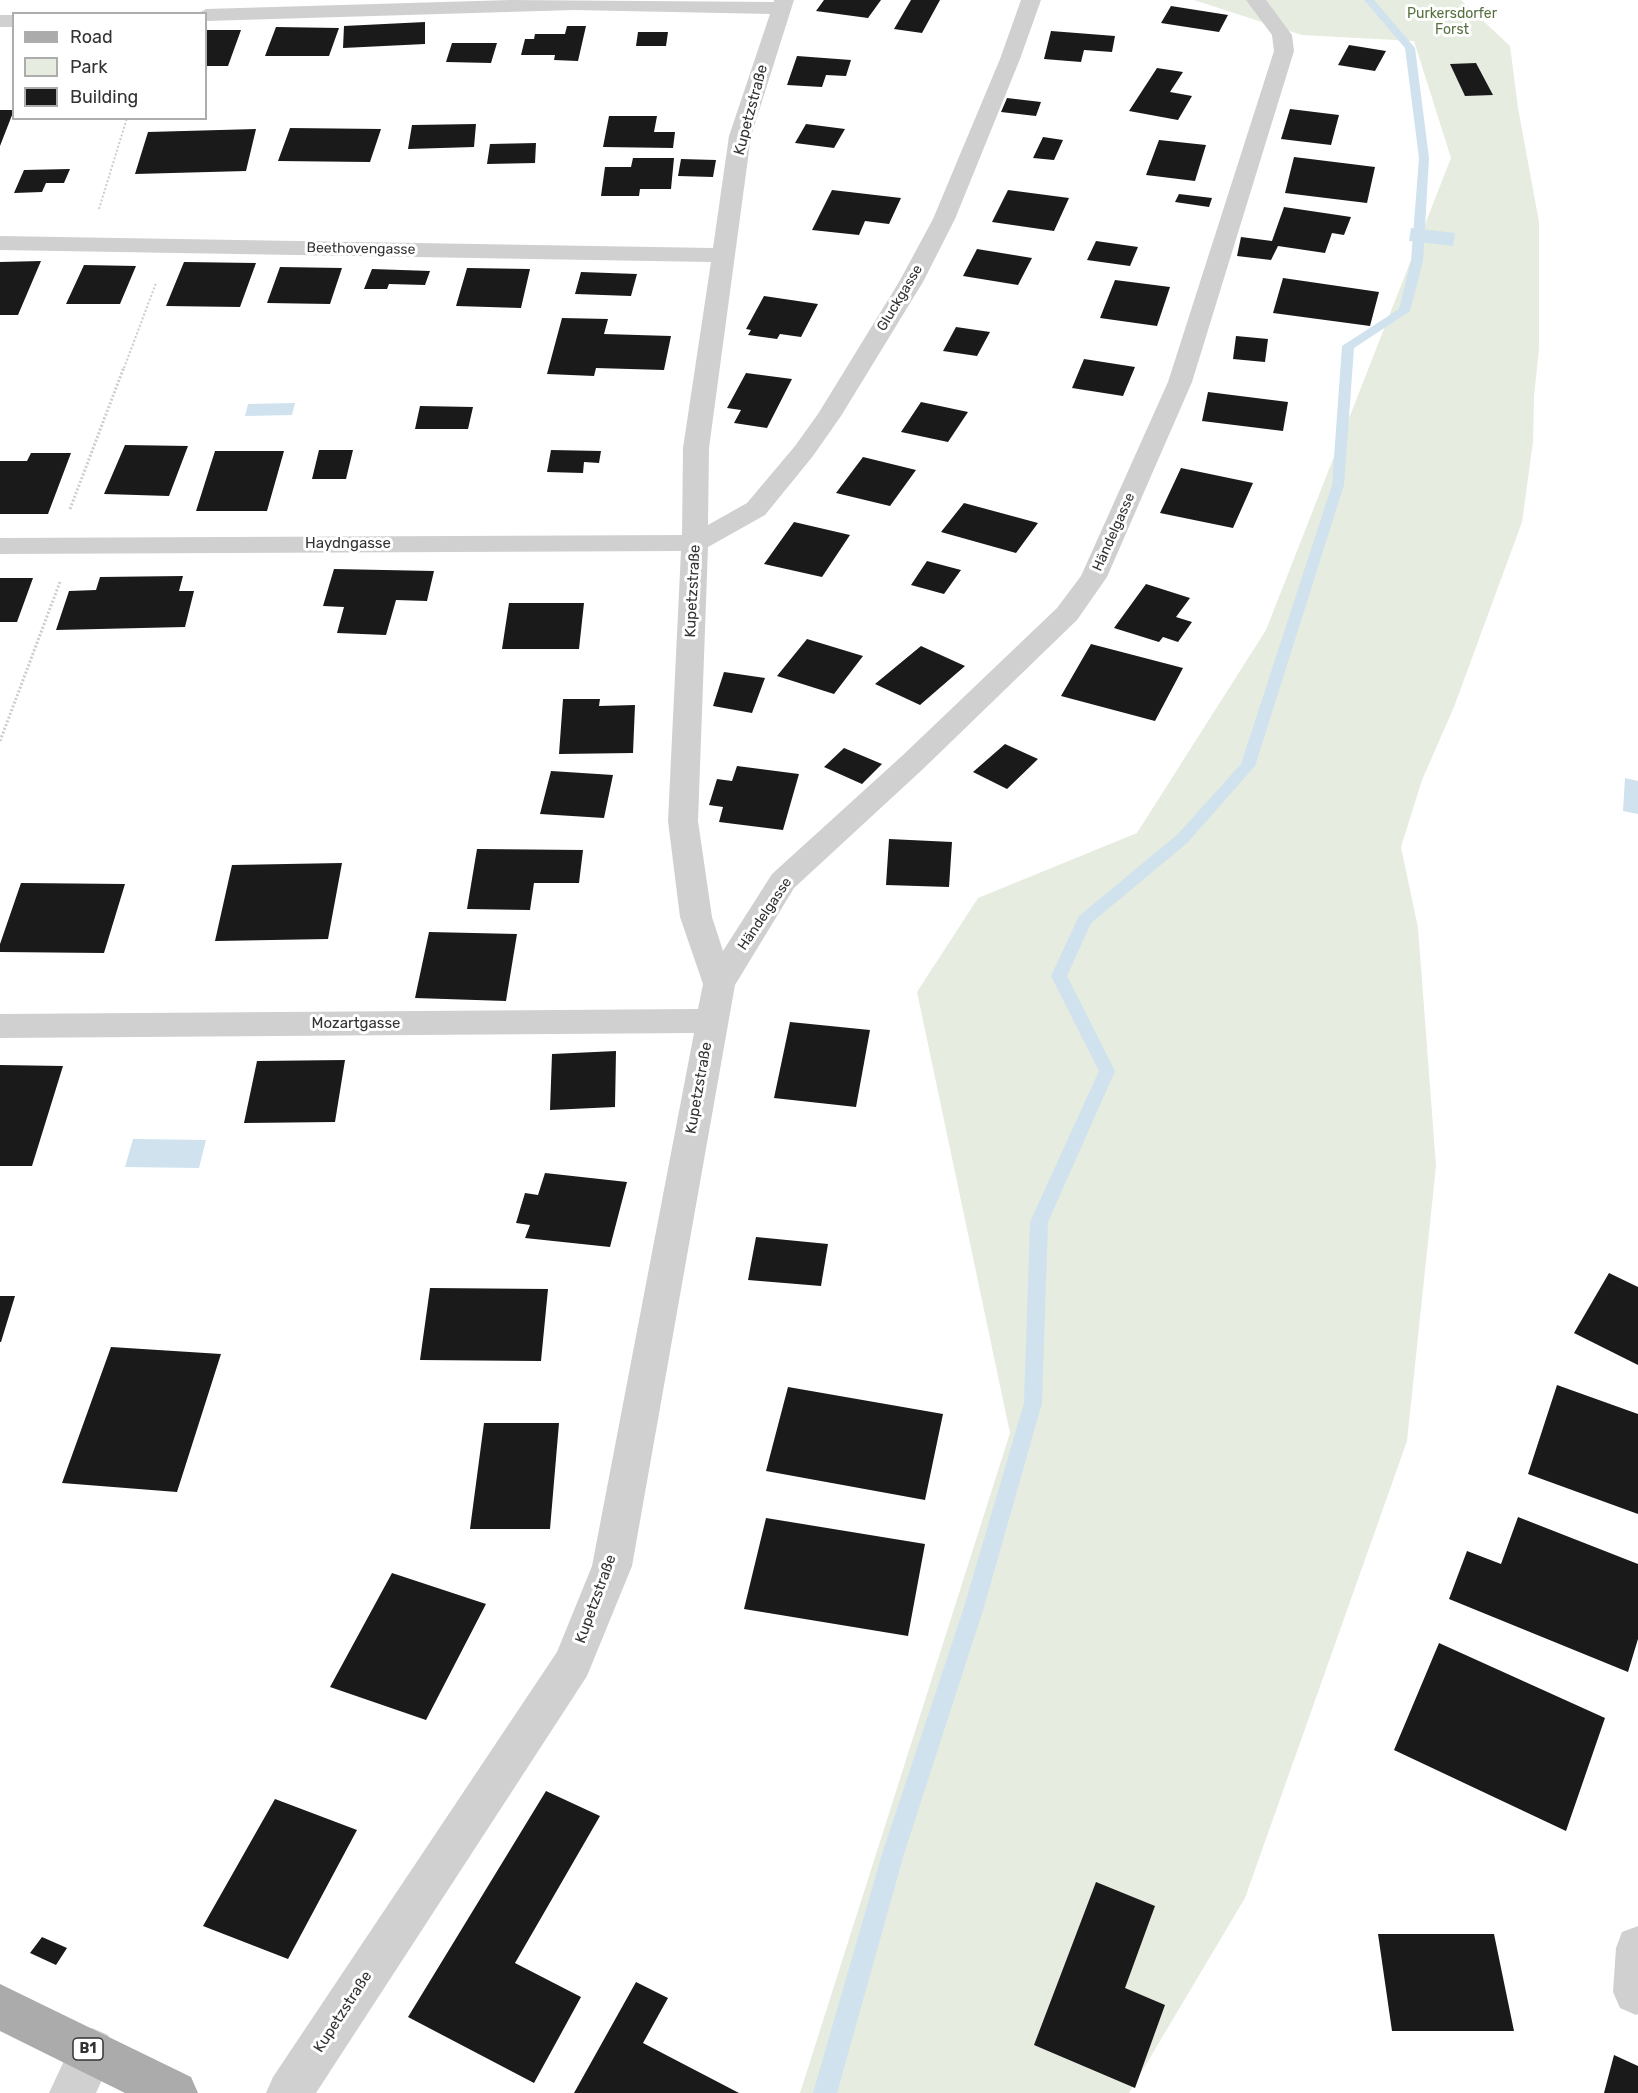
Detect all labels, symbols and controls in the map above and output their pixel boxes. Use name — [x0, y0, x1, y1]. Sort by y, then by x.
park label: Purkersdorfer Forst — [1407, 6, 1497, 38]
legend — [12, 12, 207, 120]
text: Road — [70, 26, 113, 48]
text: Park — [70, 56, 107, 78]
street label: Kupetzstraße — [730, 63, 772, 157]
text: Building — [70, 86, 138, 108]
street label: Beethovengasse — [306, 240, 416, 258]
street label: Gluckgasse — [874, 262, 926, 334]
street label: Händelgasse — [1089, 490, 1139, 574]
street label: Haydngasse — [305, 535, 391, 553]
street label: Kupetzstraße — [682, 544, 704, 638]
street label: Händelgasse — [735, 874, 795, 954]
street label: Mozartgasse — [312, 1015, 400, 1033]
street label: Kupetzstraße — [682, 1041, 716, 1135]
street label: Kupetzstraße — [572, 1552, 620, 1646]
street label: Kupetzstraße — [310, 1968, 376, 2056]
road number: B1 — [73, 2038, 103, 2060]

